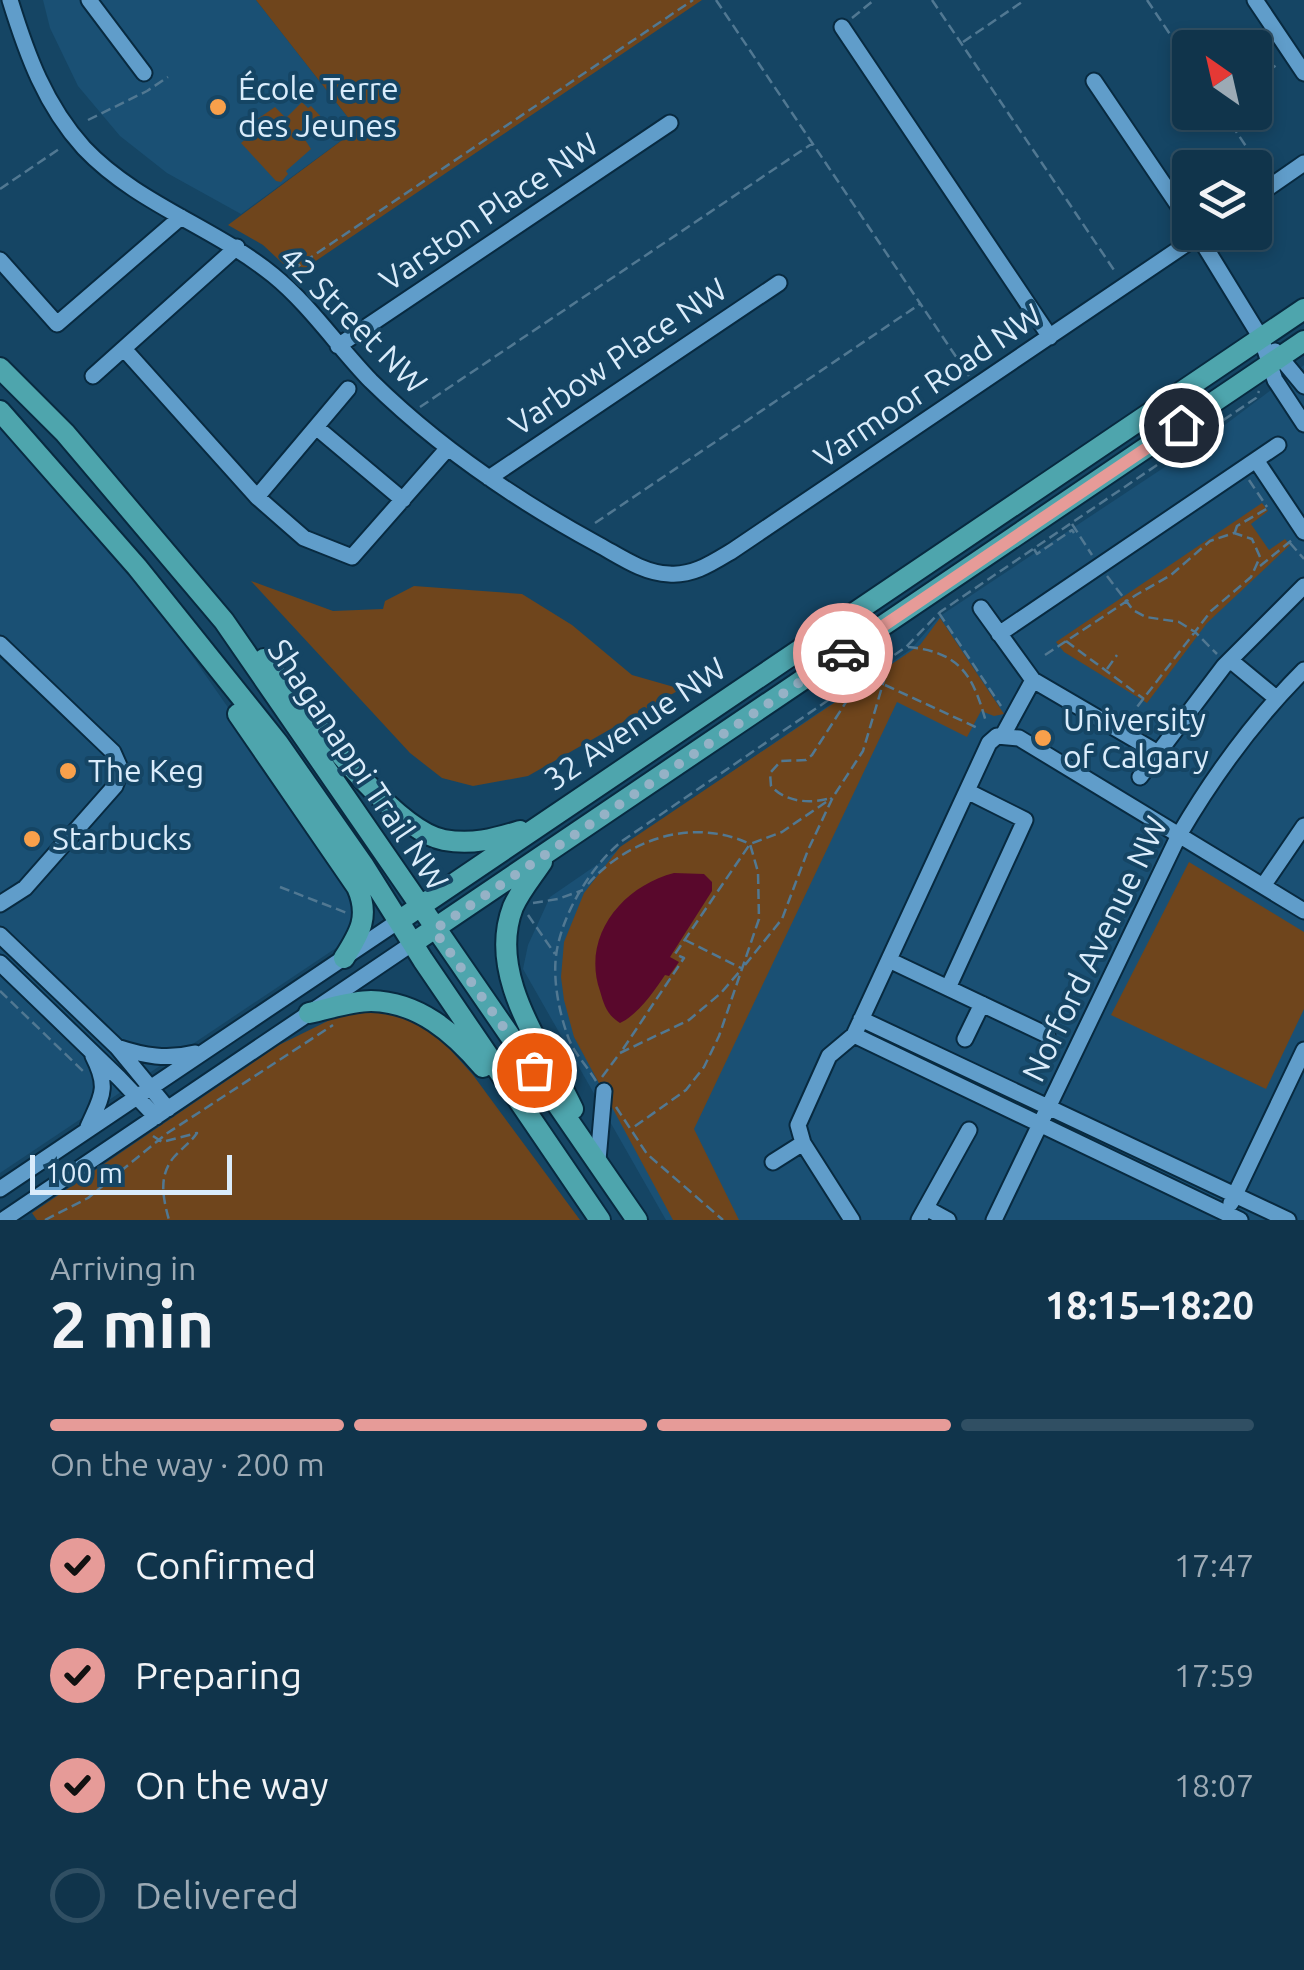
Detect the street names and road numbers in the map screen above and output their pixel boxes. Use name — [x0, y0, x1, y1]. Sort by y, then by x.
street label: Varston Place NW — [373, 125, 604, 297]
street label: 42 Street NW — [273, 239, 434, 400]
street label: Varbow Place NW — [502, 270, 733, 442]
street label: Varmoor Road NW — [807, 296, 1048, 475]
street label: Shaganappi Trail NW — [261, 632, 456, 897]
street label: 32 Avenue NW — [537, 649, 732, 797]
street label: Norford Avenue NW — [1014, 810, 1174, 1087]

